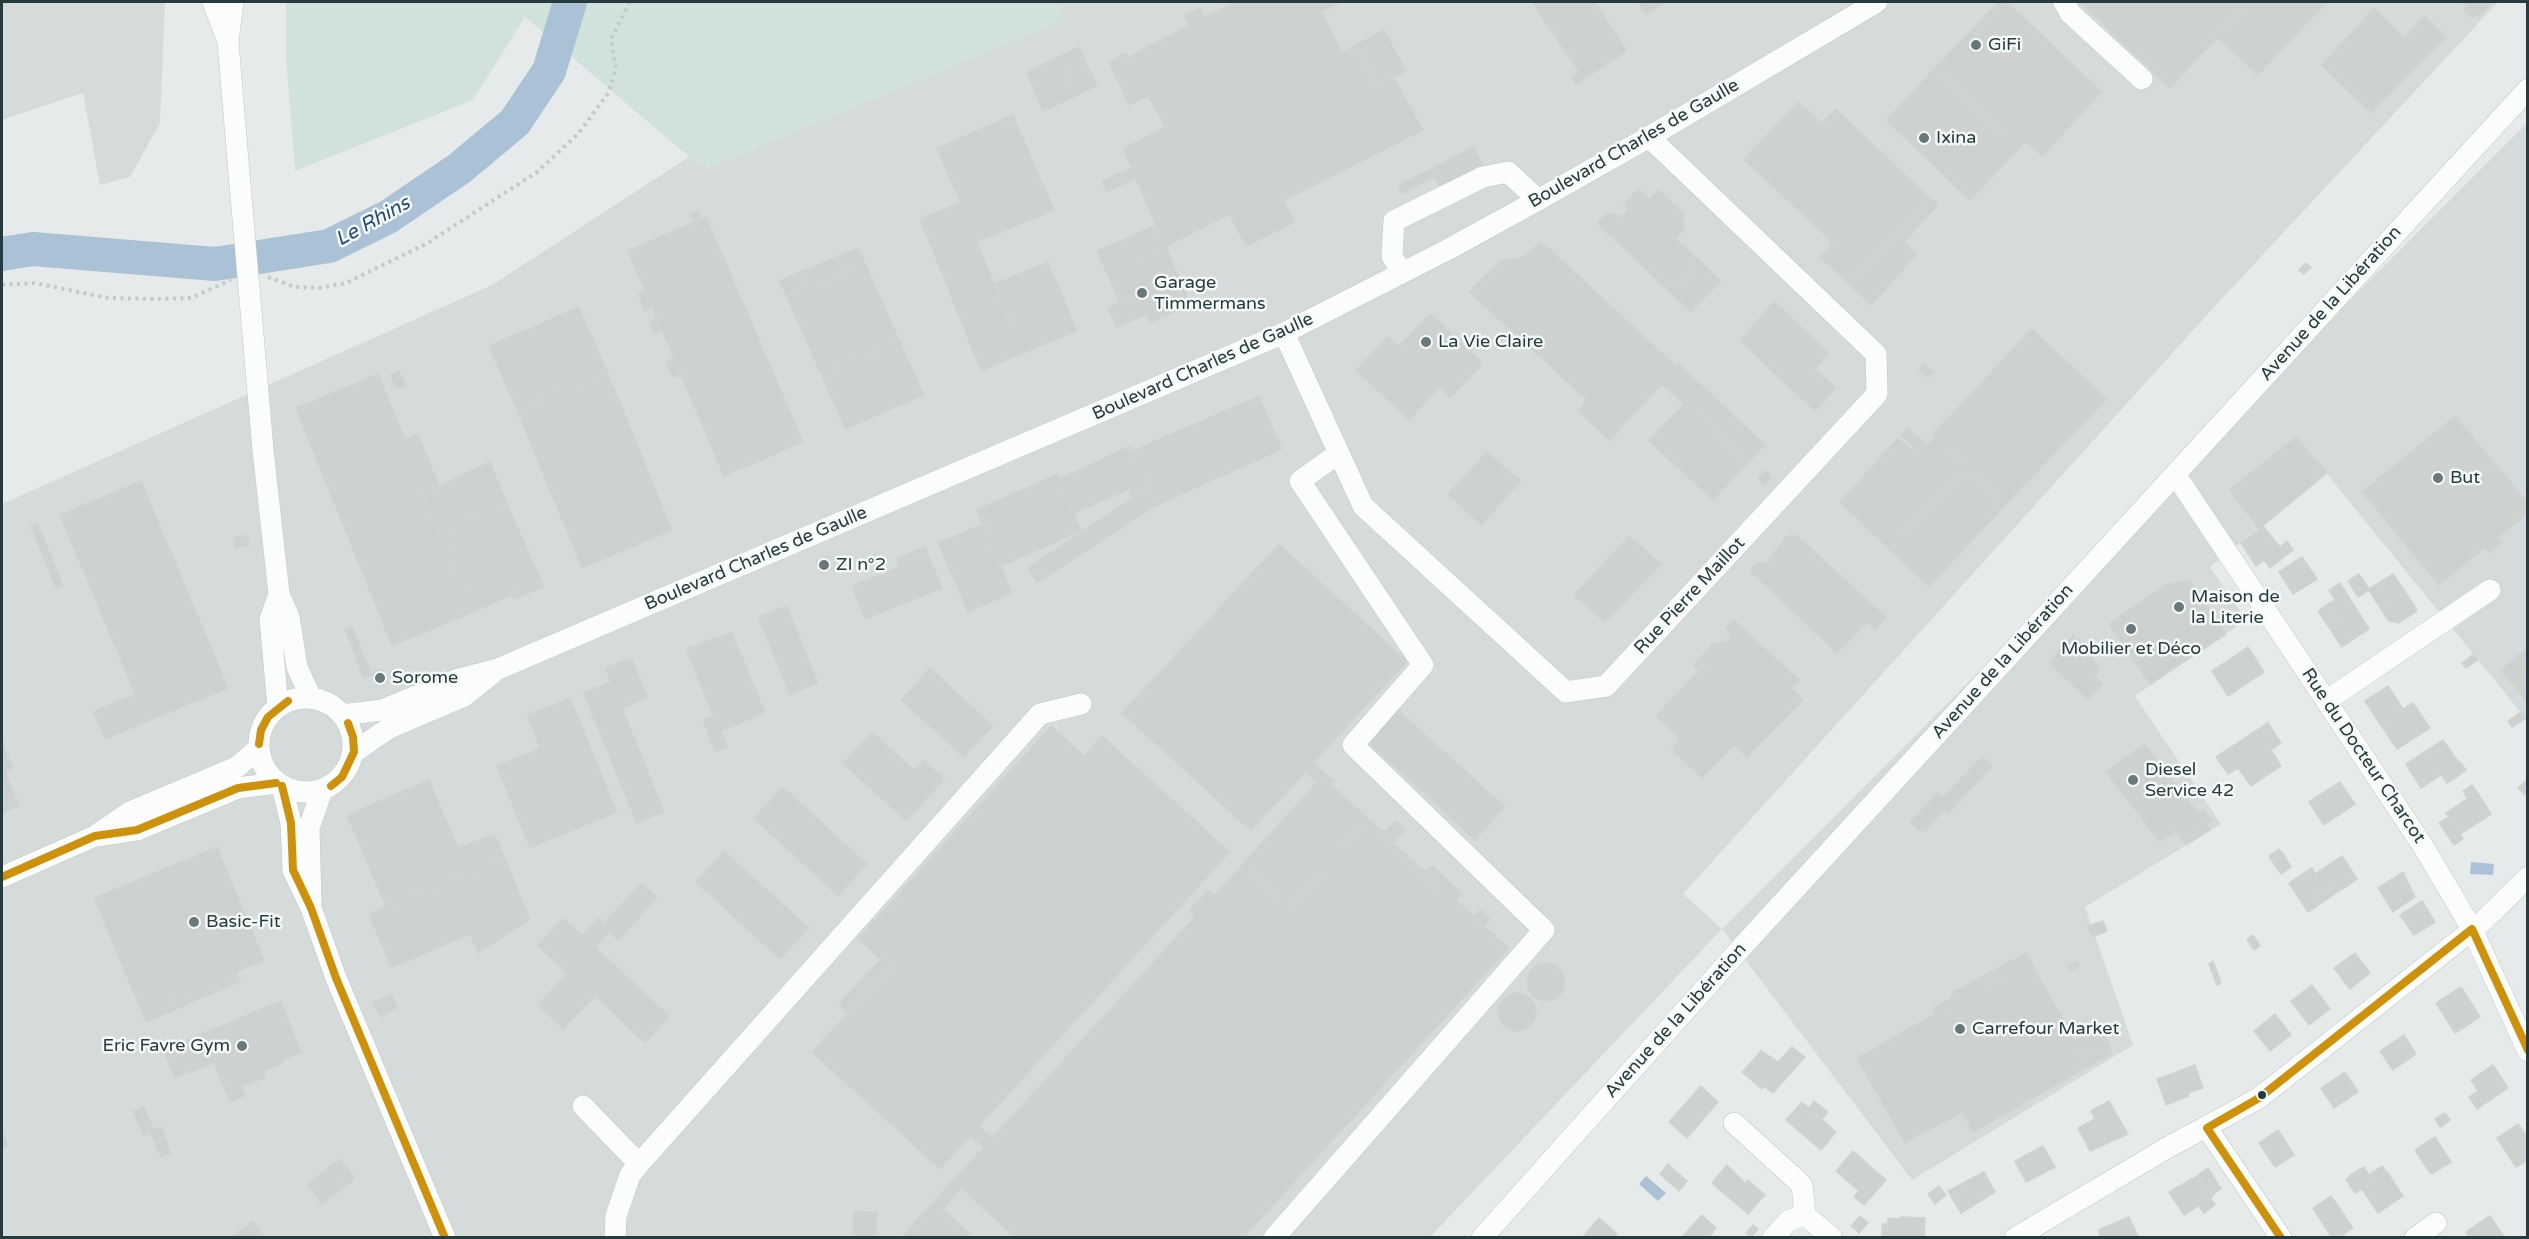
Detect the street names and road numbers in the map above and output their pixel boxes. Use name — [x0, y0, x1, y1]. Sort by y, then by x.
street label: Boulevard Charles de Gaulle — [1525, 75, 1743, 213]
street label: Avenue de la Libération — [2256, 222, 2406, 386]
street label: Boulevard Charles de Gaulle — [1089, 308, 1317, 426]
street label: Boulevard Charles de Gaulle — [642, 502, 870, 616]
street label: Rue Pierre Maillot — [1630, 533, 1750, 659]
street label: Avenue de la Libération — [1928, 580, 2078, 744]
street label: Rue du Docteur Charcot — [2296, 664, 2430, 848]
street label: Avenue de la Libération — [1601, 939, 1751, 1103]

